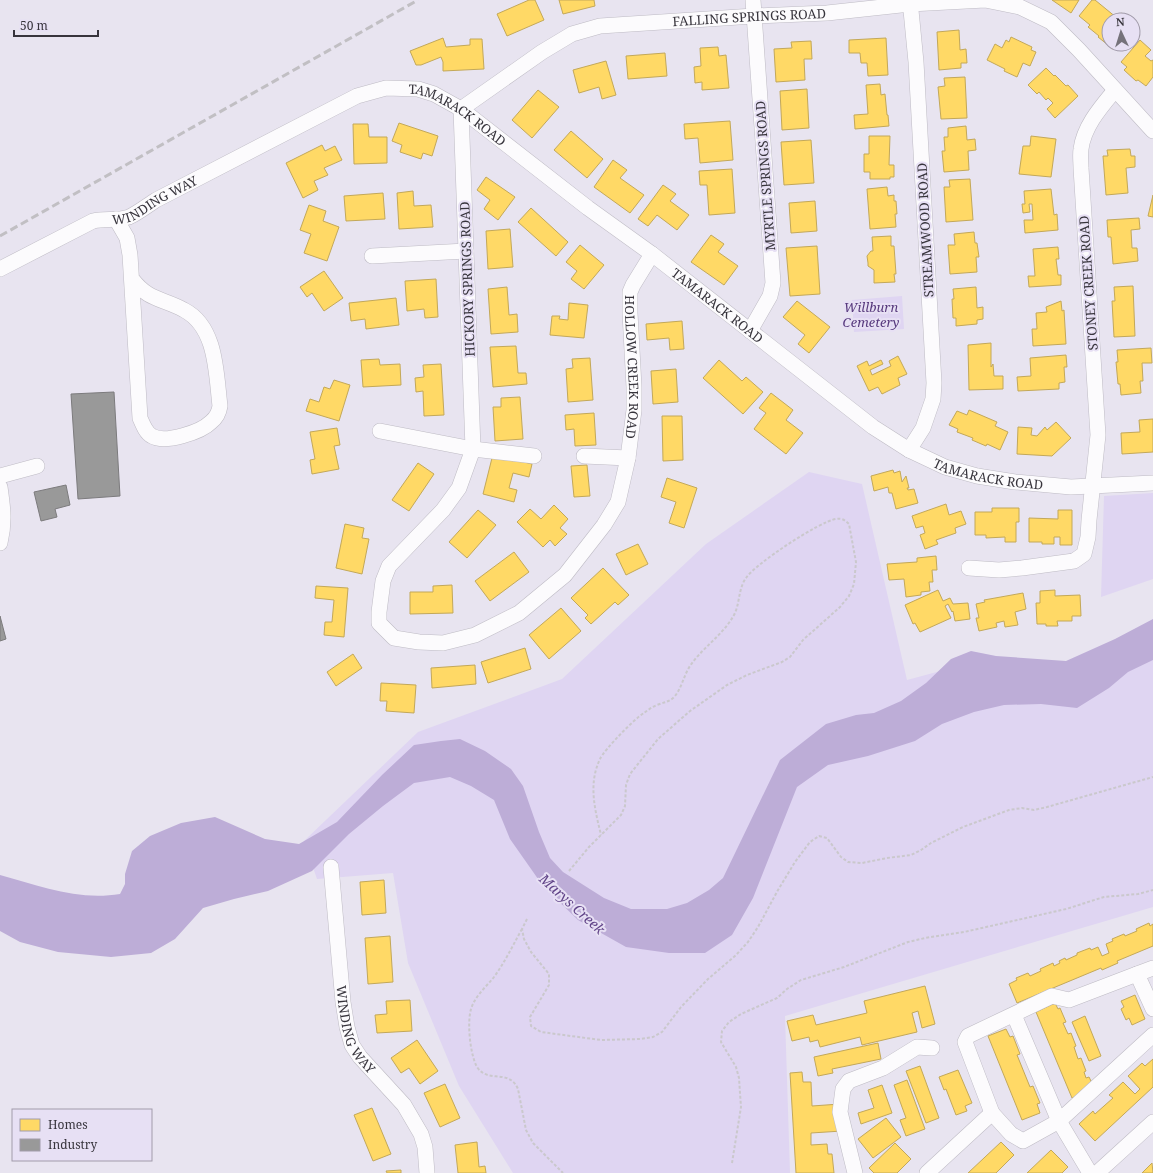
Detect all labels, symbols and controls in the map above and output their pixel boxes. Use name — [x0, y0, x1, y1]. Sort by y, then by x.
street label: FALLING SPRINGS ROAD — [672, 4, 826, 30]
scale bar — [14, 12, 98, 38]
north arrow — [1101, 12, 1141, 52]
text: N — [1115, 14, 1125, 29]
text: 50 m — [20, 17, 48, 34]
street label: TAMARACK ROAD — [408, 80, 510, 150]
street label: MYRTLE SPRINGS ROAD — [751, 100, 779, 252]
street label: STREAMWOOD ROAD — [912, 162, 938, 298]
street label: WINDING WAY — [111, 171, 201, 229]
street label: HICKORY SPRINGS ROAD — [455, 201, 479, 357]
street label: STONEY CREEK ROAD — [1074, 215, 1102, 351]
street label: TAMARACK ROAD — [668, 264, 767, 347]
street label: HOLLOW CREEK ROAD — [621, 295, 643, 440]
park label: Willburn Cemetery — [843, 298, 900, 331]
street label: TAMARACK ROAD — [930, 454, 1044, 493]
water label: Marys Creek — [535, 868, 610, 939]
street label: WINDING WAY — [333, 985, 380, 1078]
legend — [12, 1109, 152, 1161]
text: Homes — [48, 1116, 88, 1133]
text: Industry — [48, 1136, 97, 1153]

